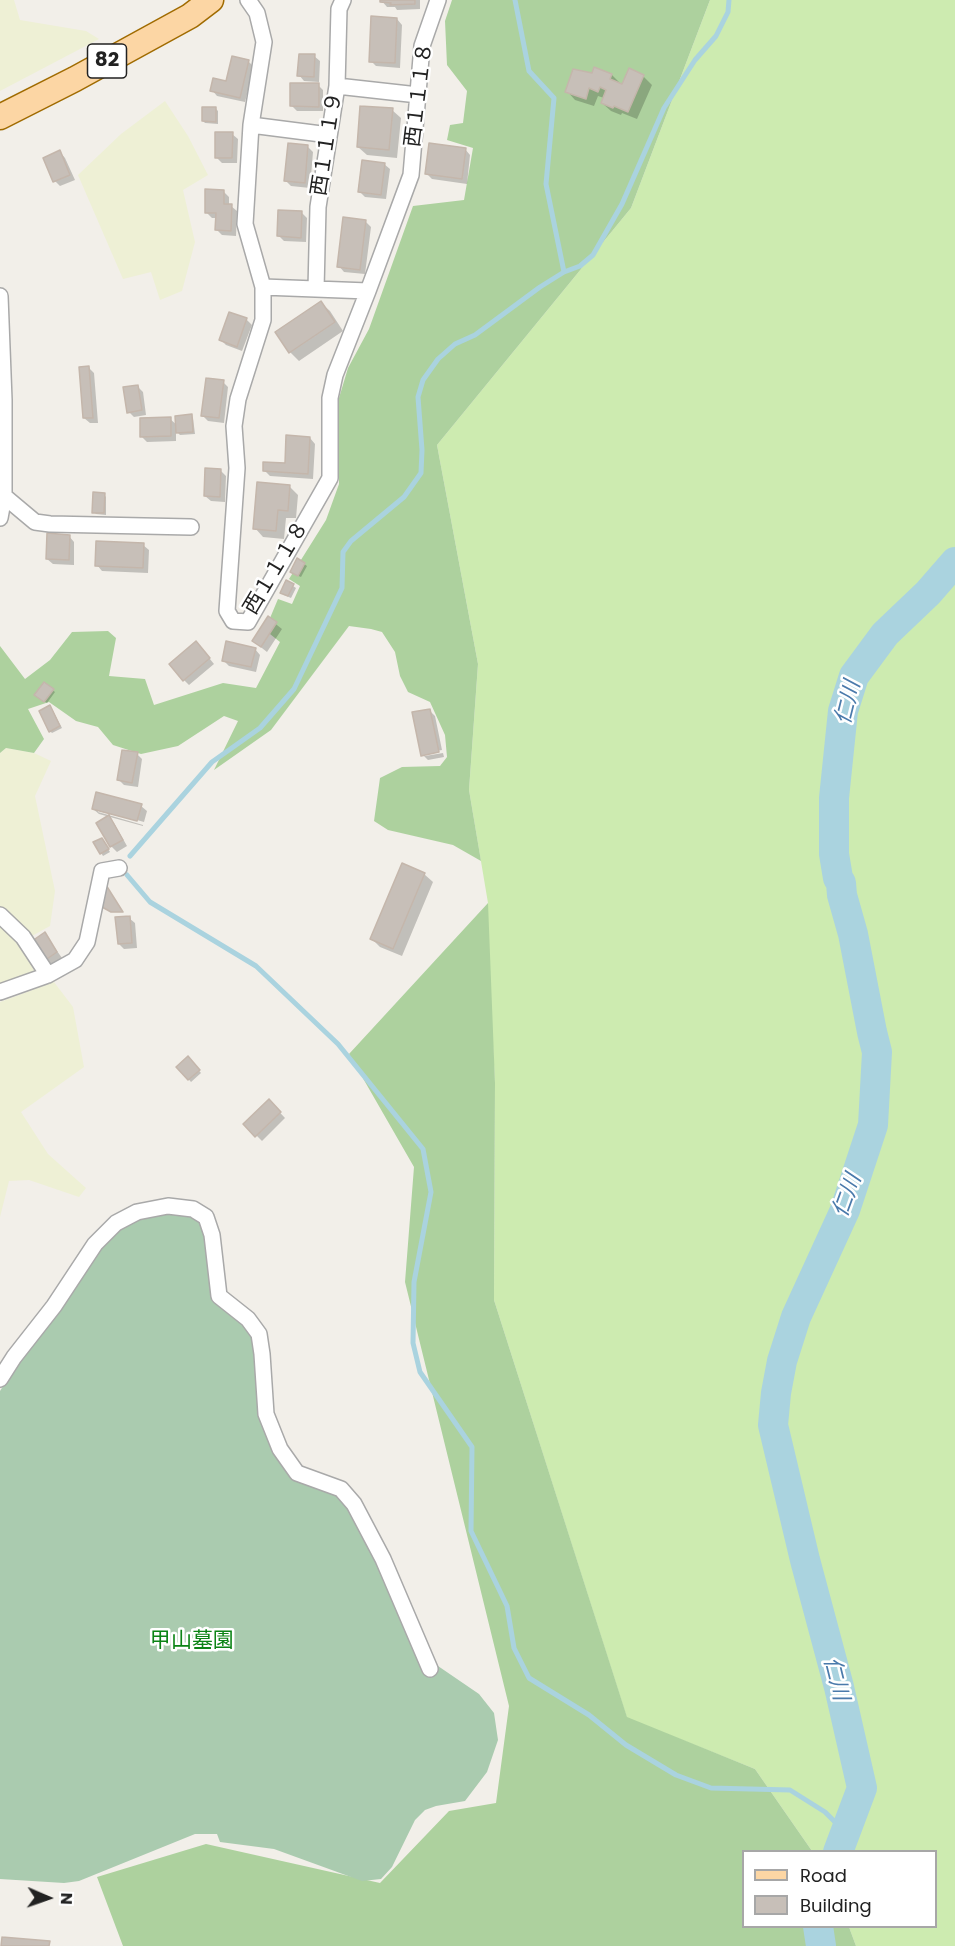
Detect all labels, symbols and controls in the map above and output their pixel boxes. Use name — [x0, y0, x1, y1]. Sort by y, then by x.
street label: 西１１１８ — [401, 41, 439, 149]
road number: 82 — [88, 44, 126, 78]
street label: 西１１１９ — [307, 90, 349, 198]
street label: 西１１１８ — [239, 517, 315, 619]
water label: 仁川 — [831, 678, 867, 728]
water label: 仁川 — [828, 1171, 868, 1221]
park label: 甲山墓園 — [150, 1629, 234, 1655]
water label: 仁川 — [817, 1654, 853, 1704]
legend — [742, 1850, 937, 1928]
text: Road — [800, 1863, 847, 1888]
north arrow — [18, 1868, 78, 1928]
text: N — [55, 1892, 78, 1905]
text: Building — [800, 1893, 872, 1918]

